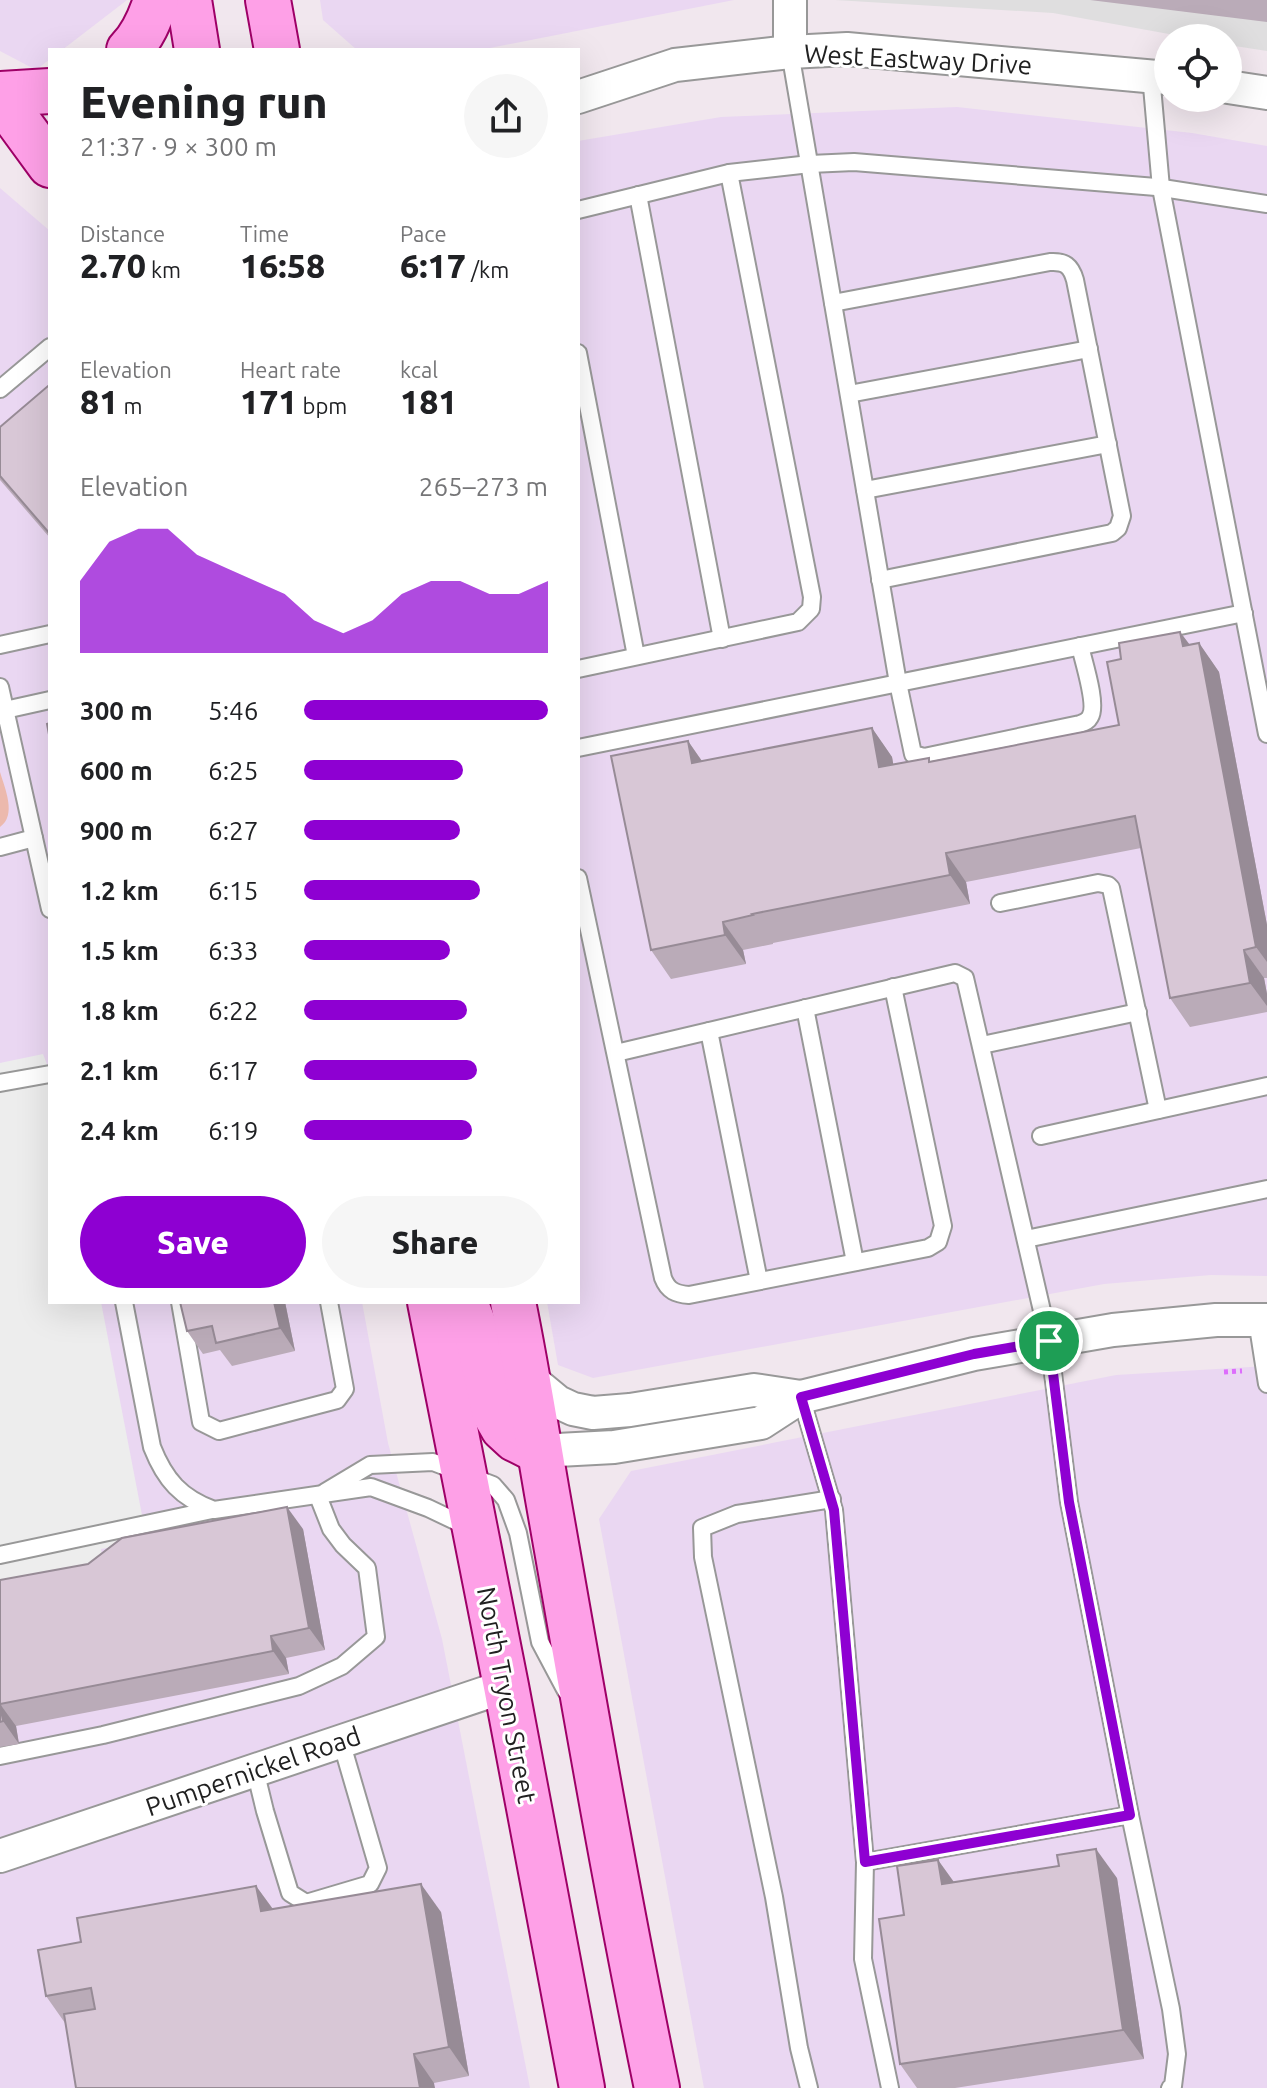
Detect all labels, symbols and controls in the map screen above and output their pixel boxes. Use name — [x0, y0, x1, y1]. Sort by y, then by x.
map controls — [1154, 24, 1242, 112]
button: locate — [1154, 24, 1242, 112]
street label: West Eastway Drive — [803, 39, 1033, 79]
button: share — [464, 74, 548, 158]
text: Evening run — [80, 77, 328, 126]
text: 21:37 · 9 × 300 m — [80, 132, 277, 161]
text: Distance — [80, 221, 165, 246]
text: Time — [240, 221, 289, 246]
text: Pace — [400, 221, 447, 246]
text: 2.70 — [80, 246, 146, 284]
text: 16:58 — [240, 246, 325, 284]
text: 6:17 — [400, 246, 466, 284]
text: km — [146, 257, 181, 282]
text: /km — [466, 257, 509, 282]
text: Elevation — [80, 357, 172, 382]
text: Heart rate — [240, 357, 341, 382]
text: kcal — [400, 357, 438, 382]
text: 81 — [80, 382, 118, 420]
text: 171 — [240, 382, 298, 420]
text: 181 — [400, 382, 458, 420]
text: m — [118, 393, 142, 418]
text: bpm — [298, 393, 347, 418]
text: Elevation — [80, 472, 188, 501]
text: 265–273 m — [419, 472, 548, 501]
text: 300 m — [80, 696, 153, 725]
text: 5:46 — [208, 696, 258, 725]
text: 600 m — [80, 756, 153, 785]
text: 6:25 — [208, 756, 258, 785]
text: 900 m — [80, 816, 153, 845]
text: 6:27 — [208, 816, 258, 845]
text: 1.2 km — [80, 876, 159, 905]
text: 6:15 — [208, 876, 258, 905]
text: 1.5 km — [80, 936, 159, 965]
text: 6:33 — [208, 936, 258, 965]
text: 1.8 km — [80, 996, 159, 1025]
text: 6:22 — [208, 996, 258, 1025]
text: 2.1 km — [80, 1056, 159, 1085]
text: 6:17 — [208, 1056, 258, 1085]
text: 2.4 km — [80, 1116, 159, 1145]
text: 6:19 — [208, 1116, 258, 1145]
button: Save — [80, 1196, 306, 1288]
button: Share — [322, 1196, 548, 1288]
pin — [1015, 1307, 1083, 1375]
icon: arrive — [1027, 1319, 1071, 1363]
street label: North Tryon Street — [472, 1584, 542, 1806]
street label: Pumpernickel Road — [142, 1721, 364, 1821]

